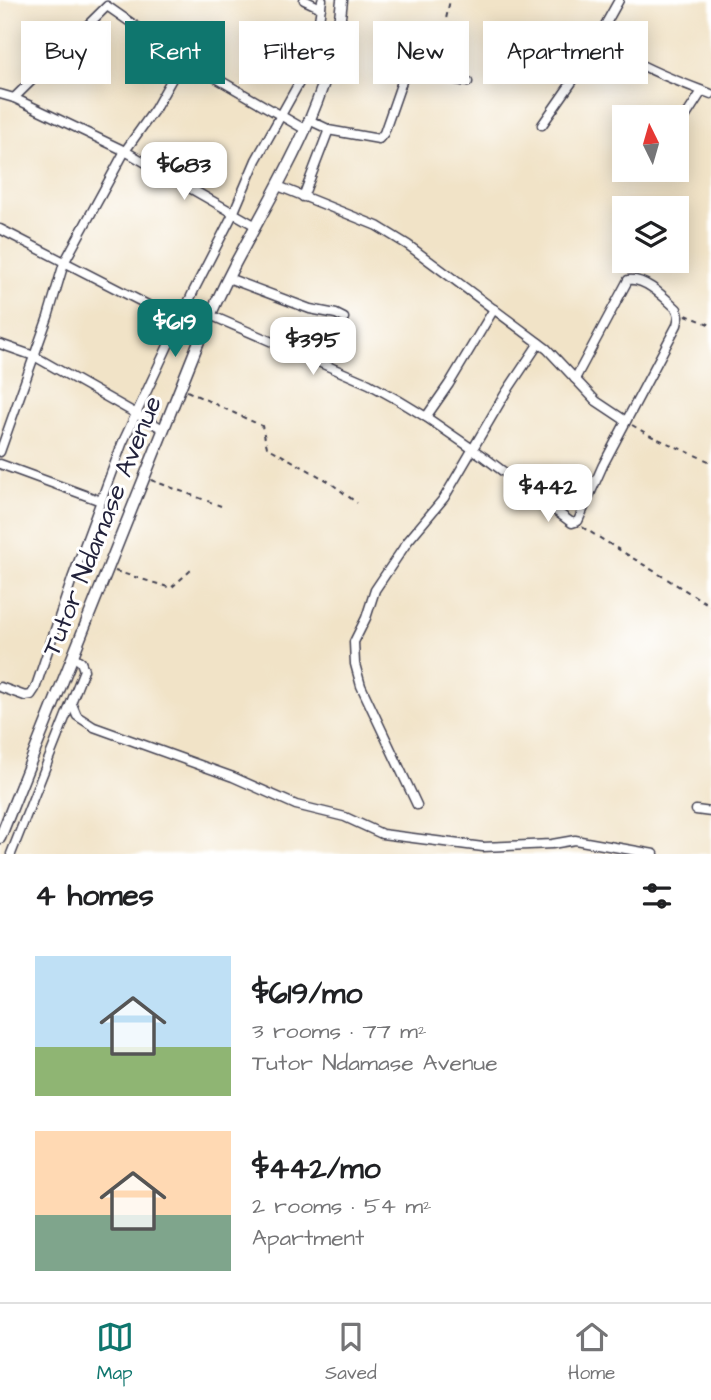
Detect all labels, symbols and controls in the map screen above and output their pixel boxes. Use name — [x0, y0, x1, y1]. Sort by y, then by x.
chip: Buy — [21, 21, 111, 84]
chip: Rent — [125, 21, 225, 84]
chip: Filters — [239, 21, 359, 84]
chip: New — [373, 21, 469, 84]
chip: Apartment — [483, 21, 648, 84]
north arrow — [612, 105, 690, 182]
map controls — [612, 105, 689, 273]
pin: $683 — [143, 142, 225, 202]
text: $683 — [157, 149, 211, 181]
button: layers — [612, 196, 689, 273]
pin: $619 — [134, 300, 216, 359]
text: $619 — [153, 306, 197, 338]
pin: $395 — [272, 318, 354, 377]
text: $395 — [286, 324, 340, 356]
street label: Tutor Ndamase Avenue — [33, 391, 171, 661]
pin: $442 — [507, 464, 589, 524]
text: $442 — [519, 471, 577, 503]
text: 4 homes — [35, 875, 154, 917]
icon: filters — [638, 877, 676, 915]
text: $619/mo — [252, 973, 362, 1015]
icon: home — [91, 984, 175, 1068]
text: 3 rooms · 77 m² — [252, 1015, 427, 1047]
text: Tutor Ndamase Avenue — [252, 1047, 498, 1079]
text: $442/mo — [252, 1148, 381, 1190]
icon: home — [91, 1159, 175, 1243]
text: 2 rooms · 54 m² — [252, 1190, 432, 1222]
text: Apartment — [252, 1222, 364, 1254]
tab: Map — [96, 1318, 134, 1387]
tab: Saved — [325, 1318, 377, 1387]
tab: Home — [568, 1318, 615, 1387]

